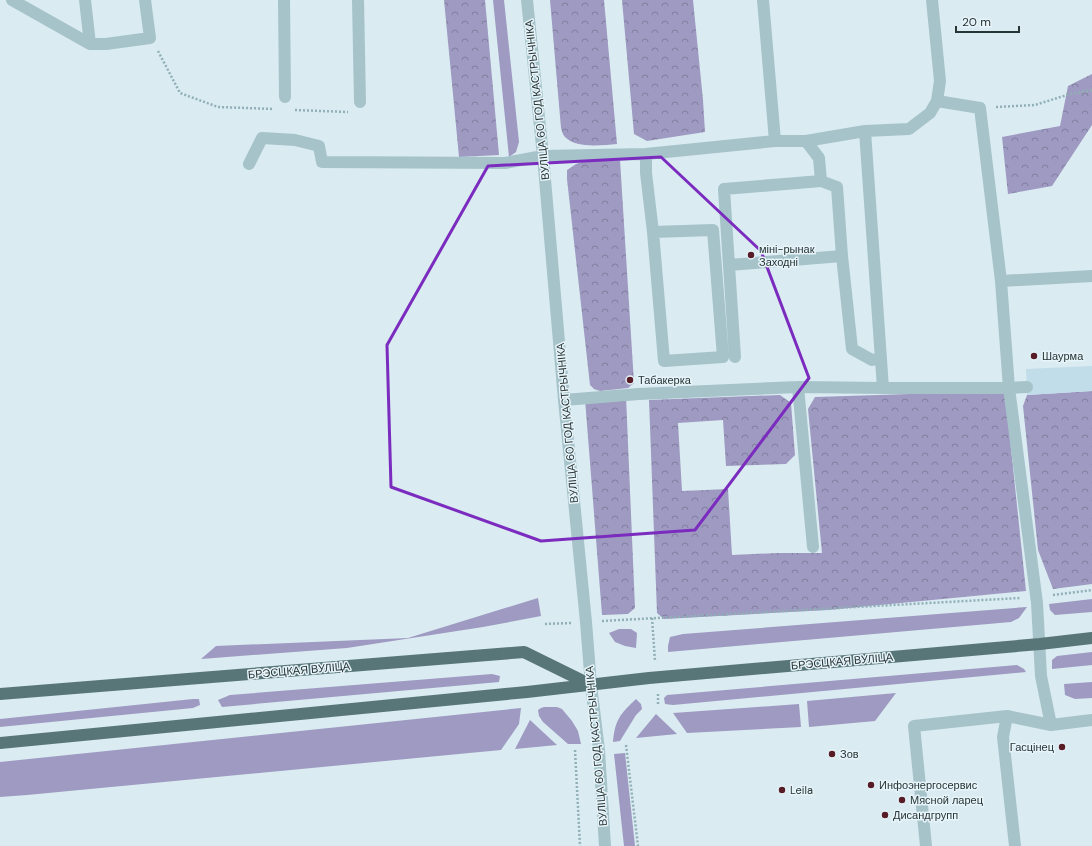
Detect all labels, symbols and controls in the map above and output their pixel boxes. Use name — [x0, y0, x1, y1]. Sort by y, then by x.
scale bar — [956, 8, 1019, 34]
text: 20 m — [962, 14, 991, 30]
street label: ВУЛІЦА 60 ГОД КАСТРЫЧНІКА — [522, 19, 552, 181]
place label: міні-рынак Заходні — [759, 242, 815, 269]
marker: міні-рынак Заходні — [746, 250, 756, 260]
street label: ВУЛІЦА 60 ГОД КАСТРЫЧНІКА — [553, 342, 581, 504]
place label: Шаурма — [1042, 349, 1084, 363]
marker: Шаурма — [1029, 351, 1039, 361]
place label: Табакерка — [638, 373, 692, 387]
marker: Табакерка — [625, 375, 635, 385]
street label: БРЭСЦКАЯ ВУЛІЦА — [790, 650, 894, 672]
street label: БРЭСЦКАЯ ВУЛІЦА — [247, 659, 351, 681]
street label: ВУЛІЦА 60 ГОД КАСТРЫЧНІКА — [582, 665, 610, 827]
place label: Гасцінец — [1010, 740, 1055, 754]
marker: Гасцінец — [1057, 742, 1067, 752]
place label: Зов — [840, 747, 859, 761]
marker: Зов — [827, 749, 837, 759]
place label: Инфоэнергосервис — [879, 778, 978, 792]
marker: Инфоэнергосервис — [866, 780, 876, 790]
place label: Leila — [790, 783, 813, 797]
marker: Leila — [777, 785, 787, 795]
place label: Мясной ларец — [910, 793, 984, 807]
marker: Мясной ларец — [897, 795, 907, 805]
place label: Дисандгрупп — [893, 808, 958, 822]
marker: Дисандгрупп — [880, 810, 890, 820]

